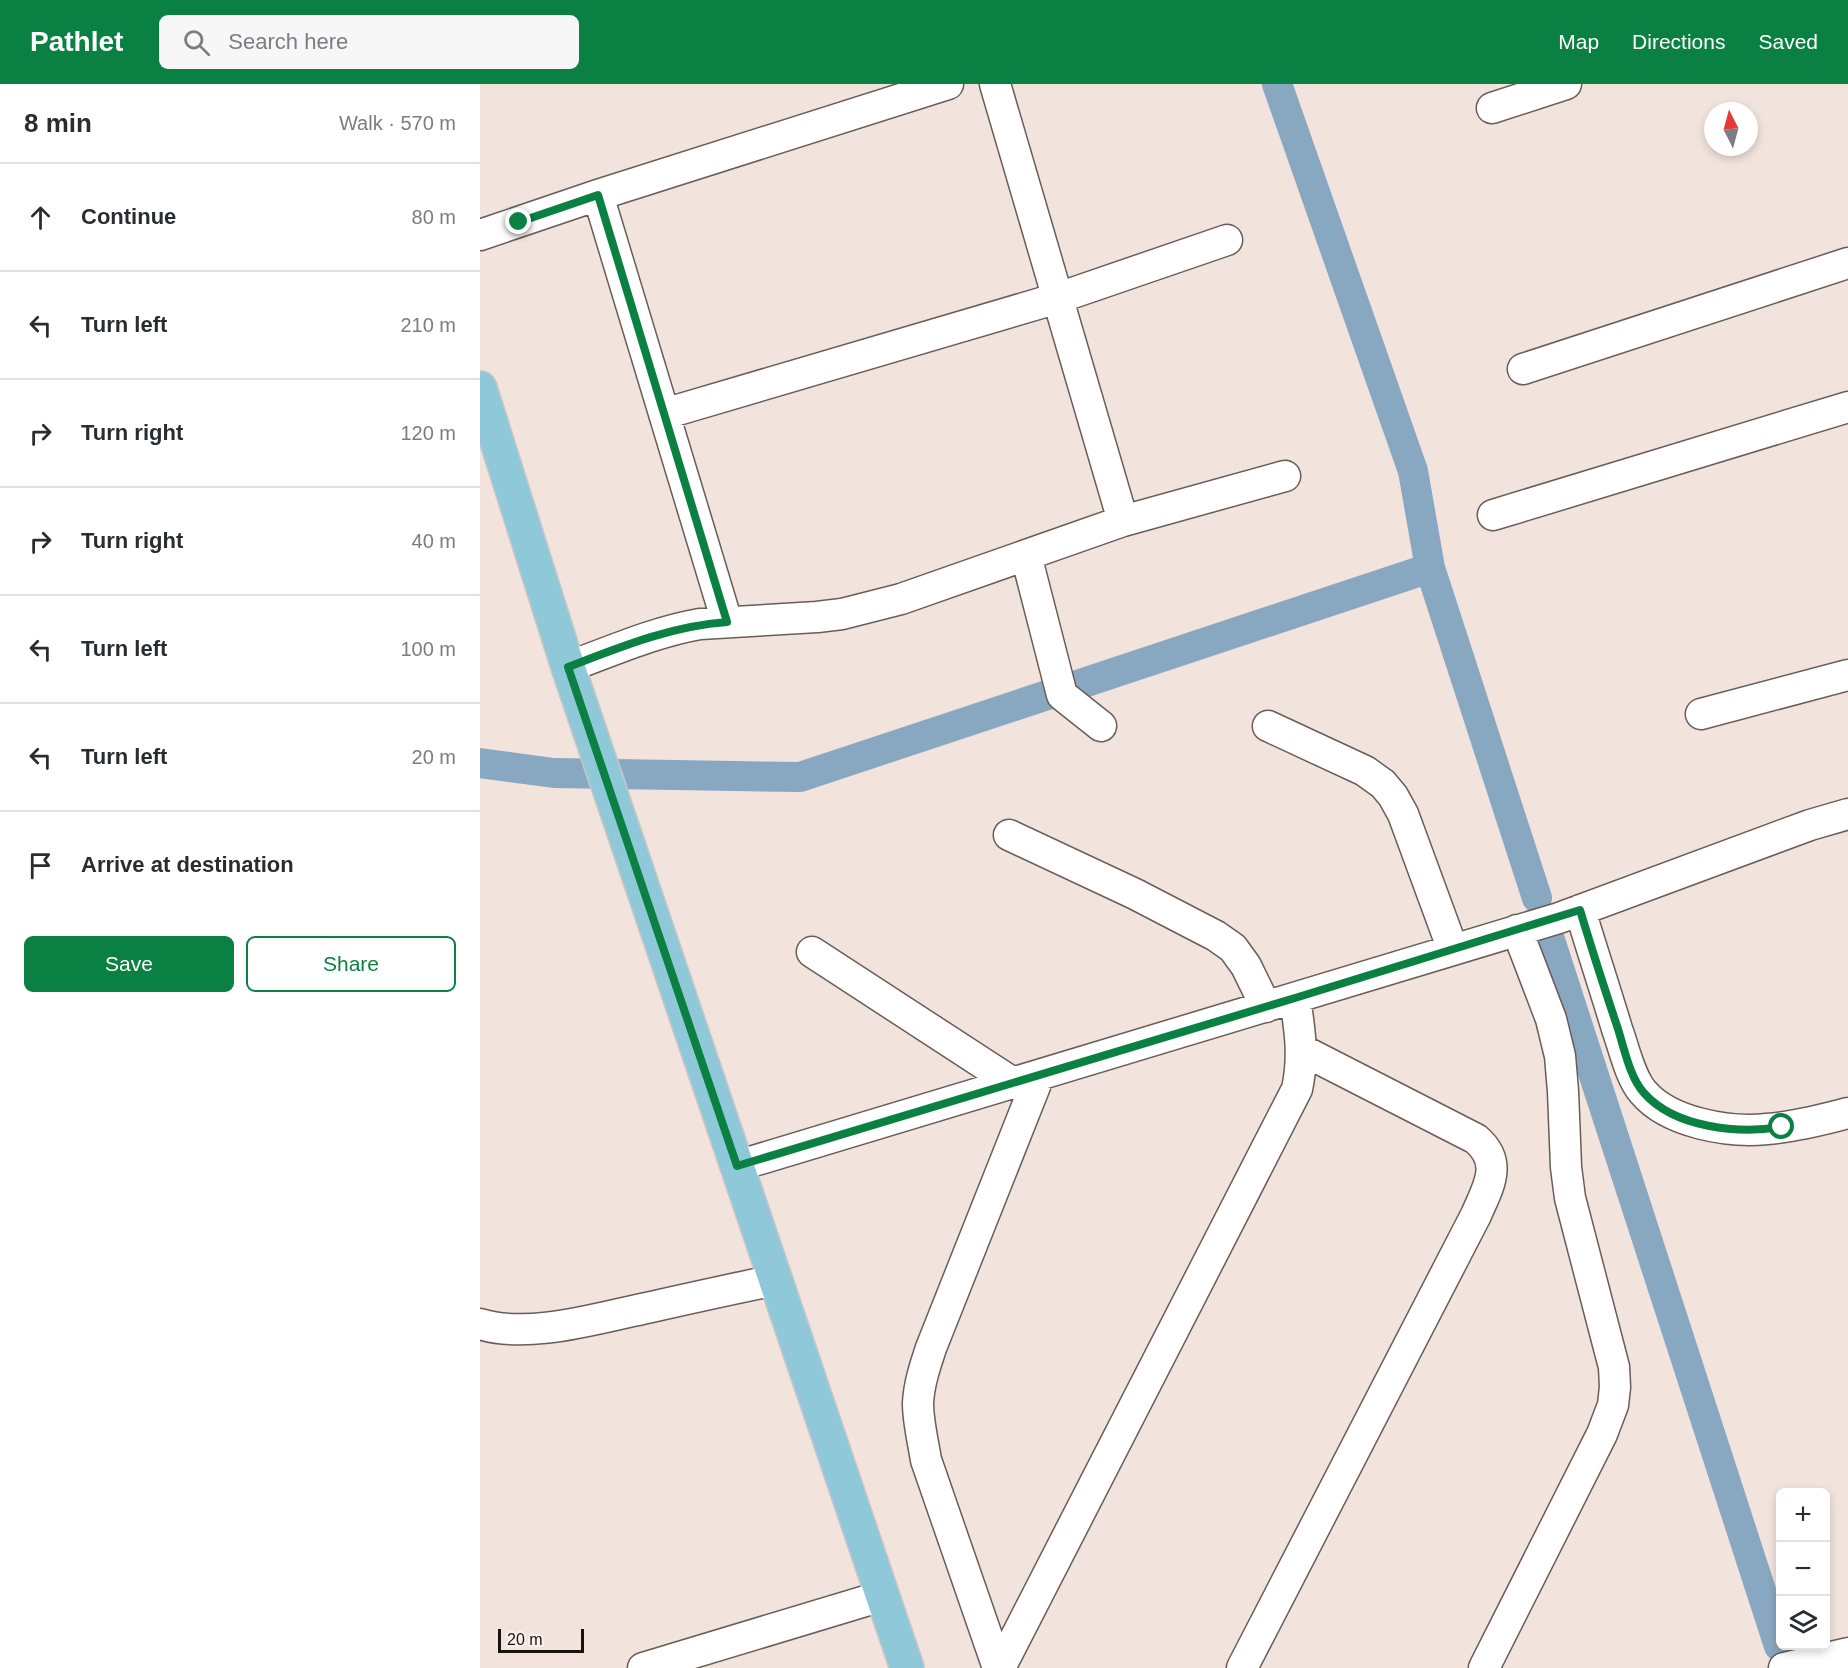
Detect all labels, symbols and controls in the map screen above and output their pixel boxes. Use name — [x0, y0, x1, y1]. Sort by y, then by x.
search box — [159, 15, 579, 69]
text: Pathlet — [30, 26, 123, 57]
icon: search — [180, 26, 213, 59]
text: Search here — [228, 29, 348, 54]
text: Map — [1558, 30, 1599, 53]
text: Directions — [1632, 30, 1725, 53]
text: Saved — [1758, 30, 1818, 53]
north arrow — [1704, 102, 1758, 156]
text: 8 min — [24, 108, 92, 138]
text: Walk · 570 m — [339, 112, 456, 134]
icon: ahead — [24, 201, 57, 234]
text: Continue — [81, 204, 176, 229]
text: 80 m — [412, 206, 456, 228]
route end — [505, 208, 531, 234]
icon: left — [24, 309, 57, 342]
text: Turn left — [81, 312, 167, 337]
text: 210 m — [400, 314, 456, 336]
icon: right — [24, 417, 57, 450]
text: Turn right — [81, 420, 183, 445]
text: 120 m — [400, 422, 456, 444]
icon: right — [24, 525, 57, 558]
text: Turn right — [81, 528, 183, 553]
text: 40 m — [412, 530, 456, 552]
icon: left — [24, 633, 57, 666]
text: Turn left — [81, 636, 167, 661]
text: 100 m — [400, 638, 456, 660]
icon: left — [24, 741, 57, 774]
text: Turn left — [81, 744, 167, 769]
text: 20 m — [412, 746, 456, 768]
icon: arrive — [24, 849, 57, 882]
text: Arrive at destination — [81, 852, 294, 877]
button: Save — [24, 936, 234, 992]
button: Share — [246, 936, 456, 992]
route start — [1768, 1113, 1794, 1139]
map controls — [1776, 1488, 1830, 1650]
button: + — [1776, 1488, 1830, 1542]
button: − — [1776, 1542, 1830, 1596]
button: layers — [1776, 1596, 1830, 1650]
scale bar — [498, 1626, 584, 1654]
text: 20 m — [507, 1631, 543, 1648]

